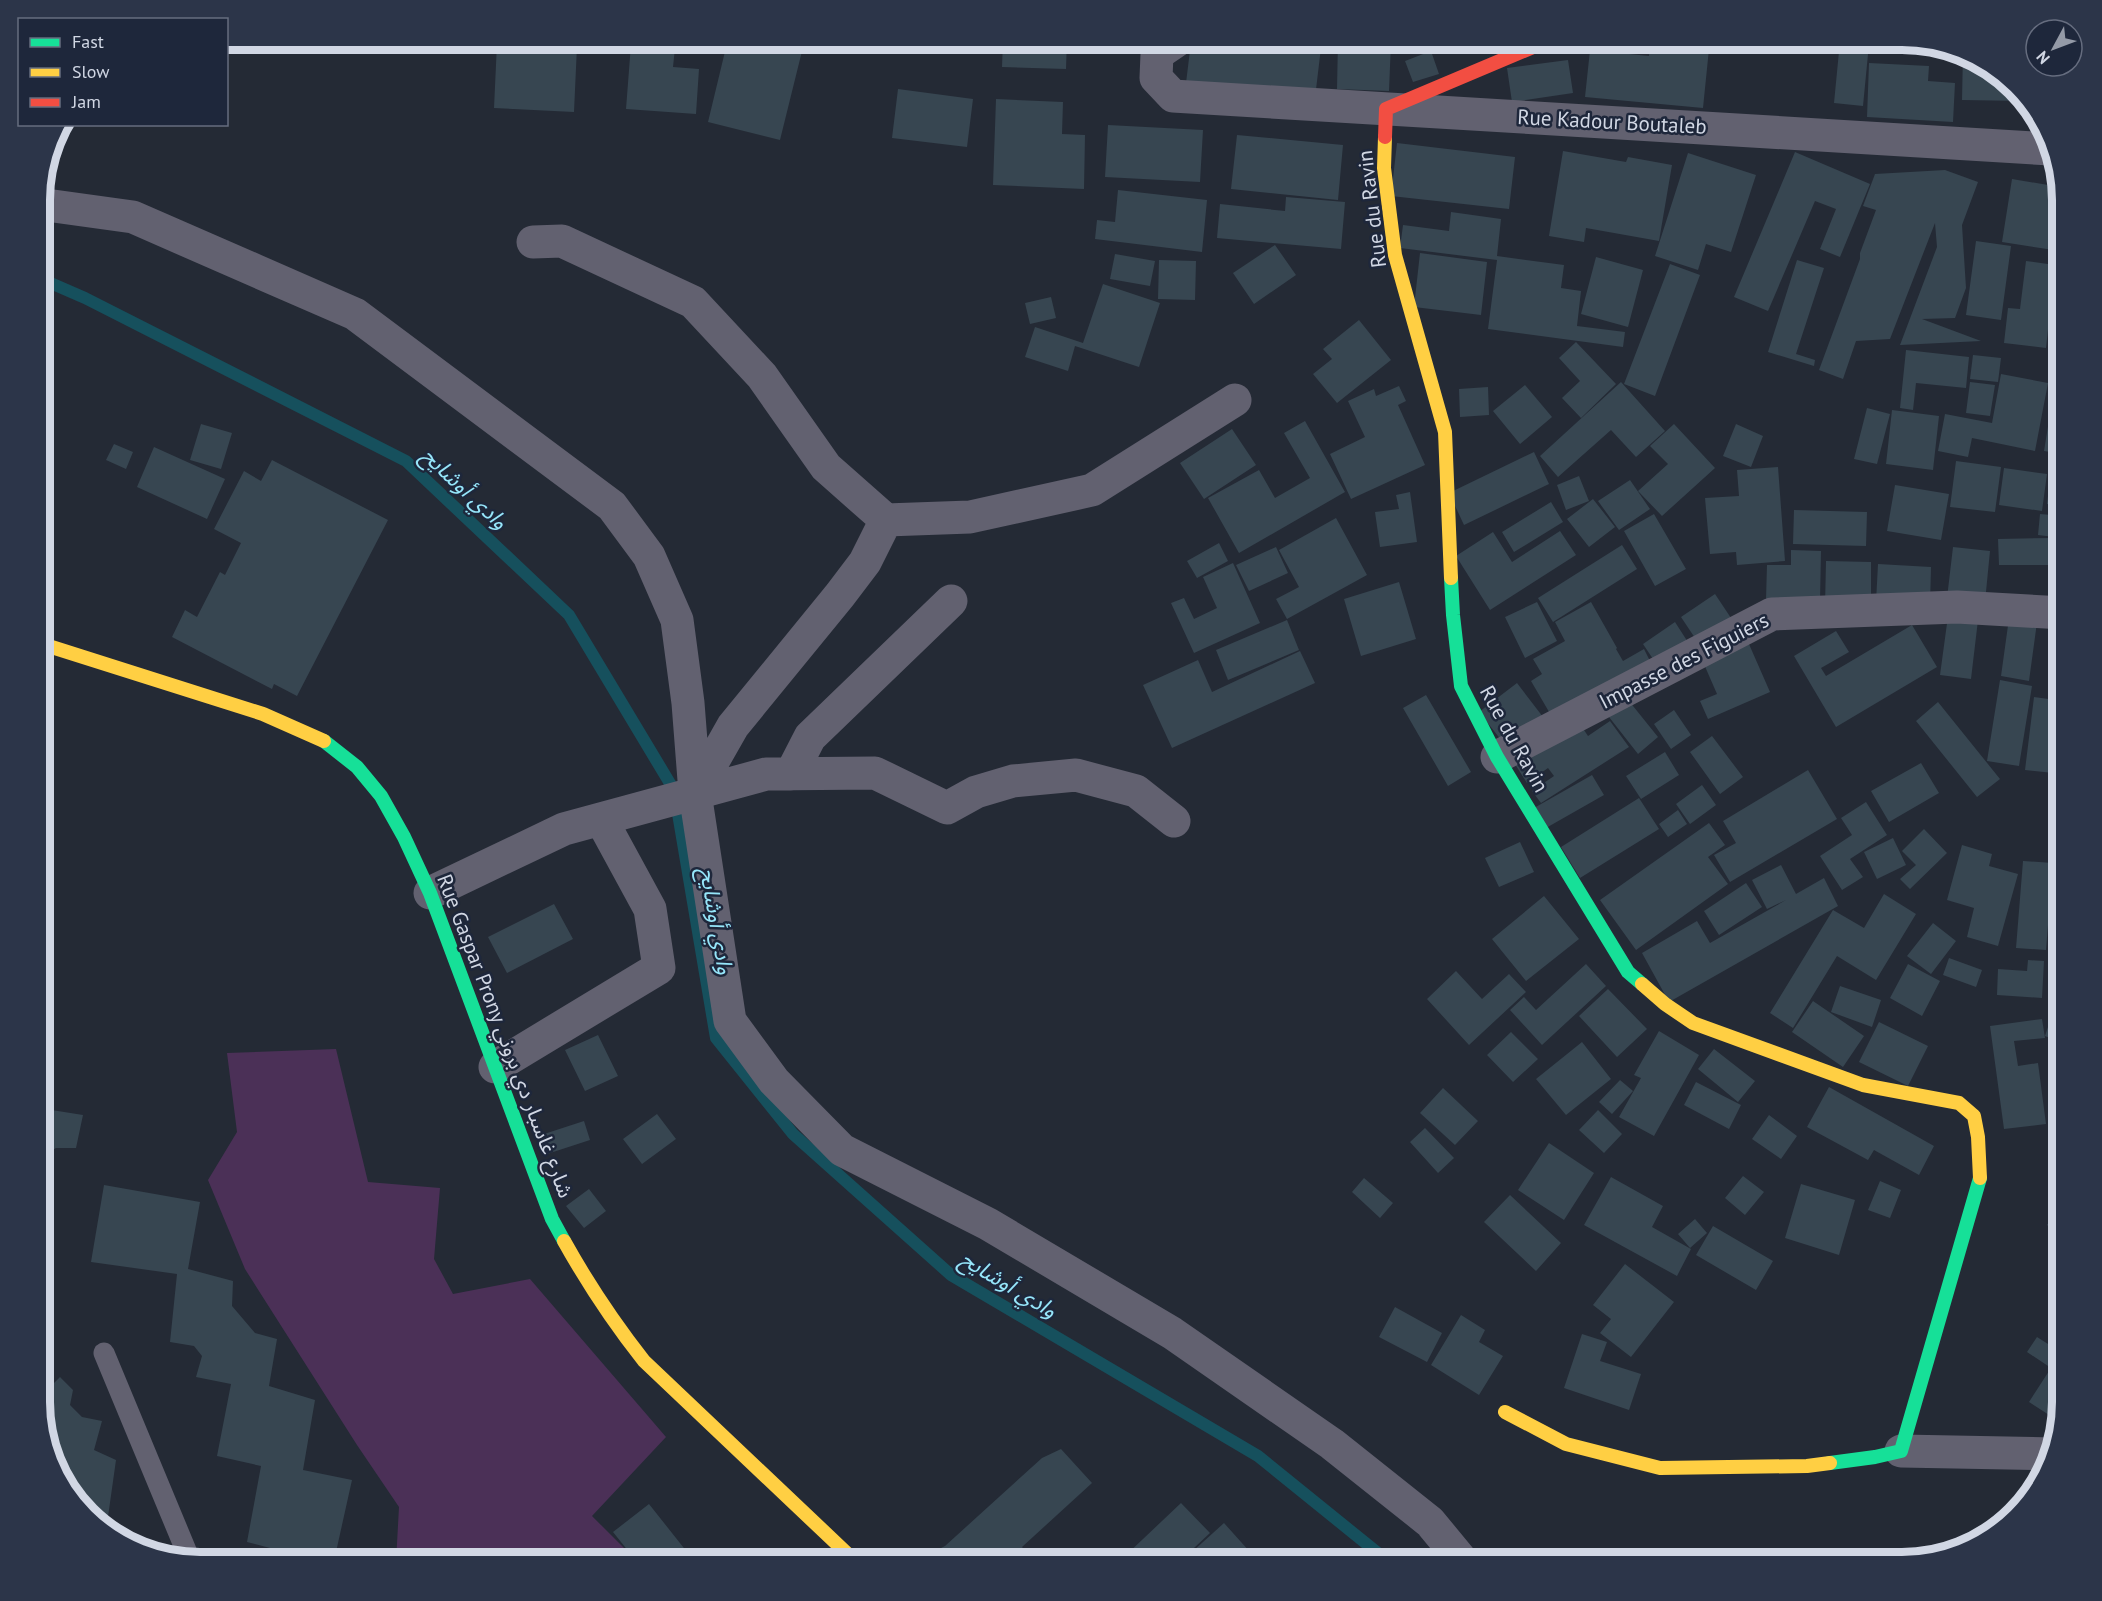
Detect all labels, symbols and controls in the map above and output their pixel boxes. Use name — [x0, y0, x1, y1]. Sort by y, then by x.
legend — [18, 18, 228, 126]
north arrow — [2024, 18, 2084, 78]
text: Fast — [72, 30, 104, 53]
text: N — [2032, 47, 2054, 68]
text: Slow — [72, 60, 110, 83]
text: Jam — [71, 90, 101, 113]
street label: Rue Kadour Boutaleb — [1517, 103, 1707, 140]
street label: Rue du Ravin — [1351, 149, 1392, 269]
water label: وادي أوشايح — [413, 440, 514, 538]
street label: Impasse des Figuiers — [1594, 606, 1773, 715]
street label: Rue du Ravin — [1474, 681, 1555, 797]
water label: وادي أوشايح — [690, 865, 740, 977]
street label: Rue Gaspar Prony شارع غاسبار دي بروني — [428, 870, 580, 1202]
water label: وادي أوشايح — [953, 1244, 1062, 1327]

